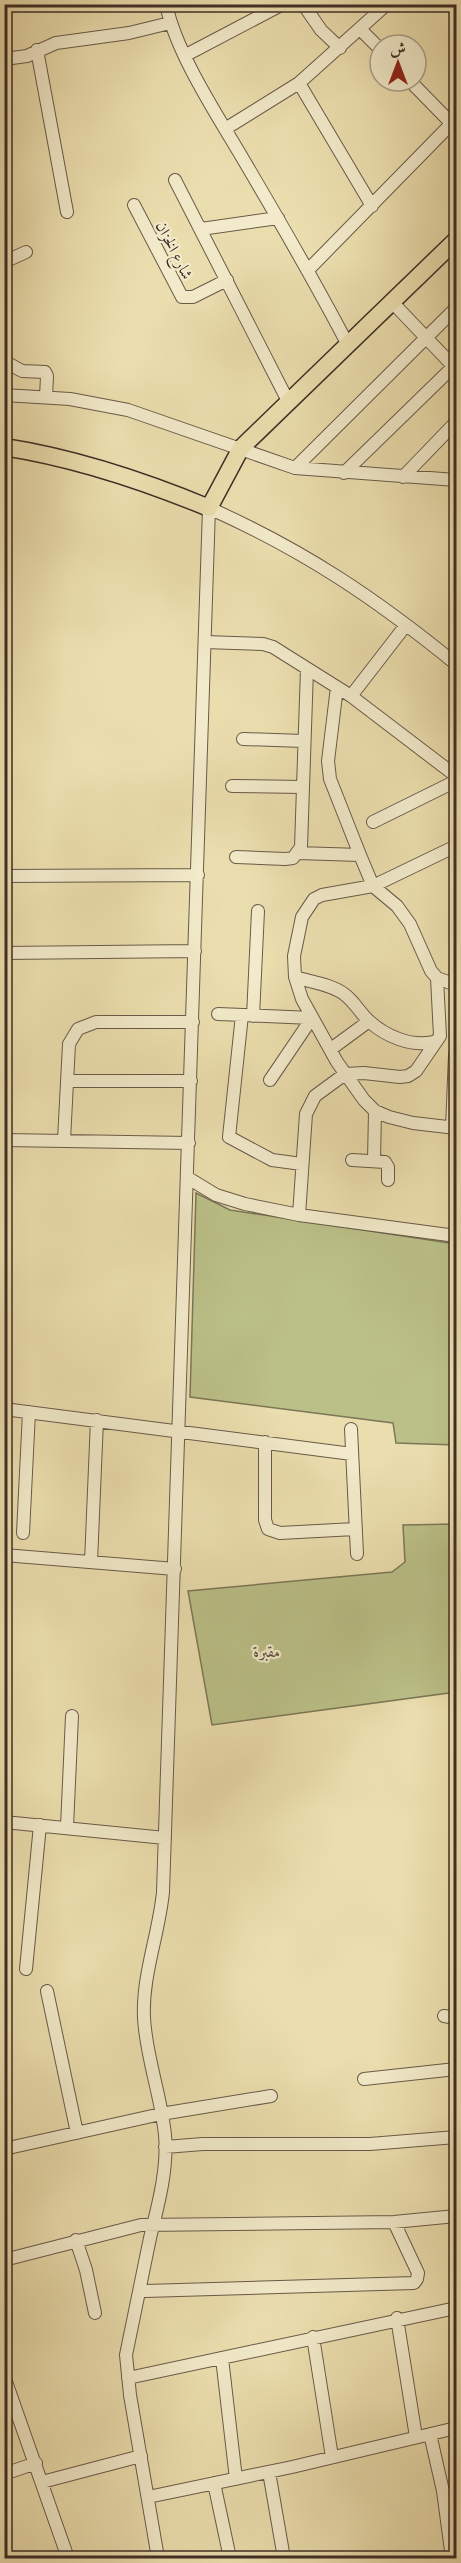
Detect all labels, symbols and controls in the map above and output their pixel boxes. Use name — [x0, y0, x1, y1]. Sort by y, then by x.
north arrow — [368, 33, 428, 93]
text: ش — [390, 39, 406, 61]
street label: شارع الخزان — [148, 218, 197, 284]
park label: مقبرة — [253, 1642, 280, 1664]

